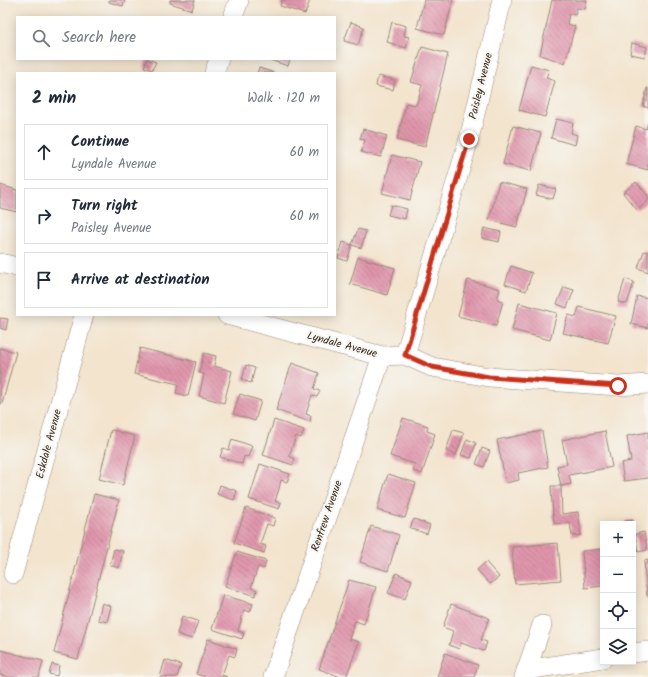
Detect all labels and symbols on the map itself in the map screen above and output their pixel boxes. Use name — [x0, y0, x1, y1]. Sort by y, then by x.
street label: Paisley Avenue — [464, 51, 498, 121]
route end — [460, 130, 478, 148]
street label: Lyndale Avenue — [305, 327, 379, 363]
route start — [609, 377, 627, 395]
street label: Eskdale Avenue — [31, 407, 67, 481]
street label: Renfrew Avenue — [306, 478, 348, 554]

